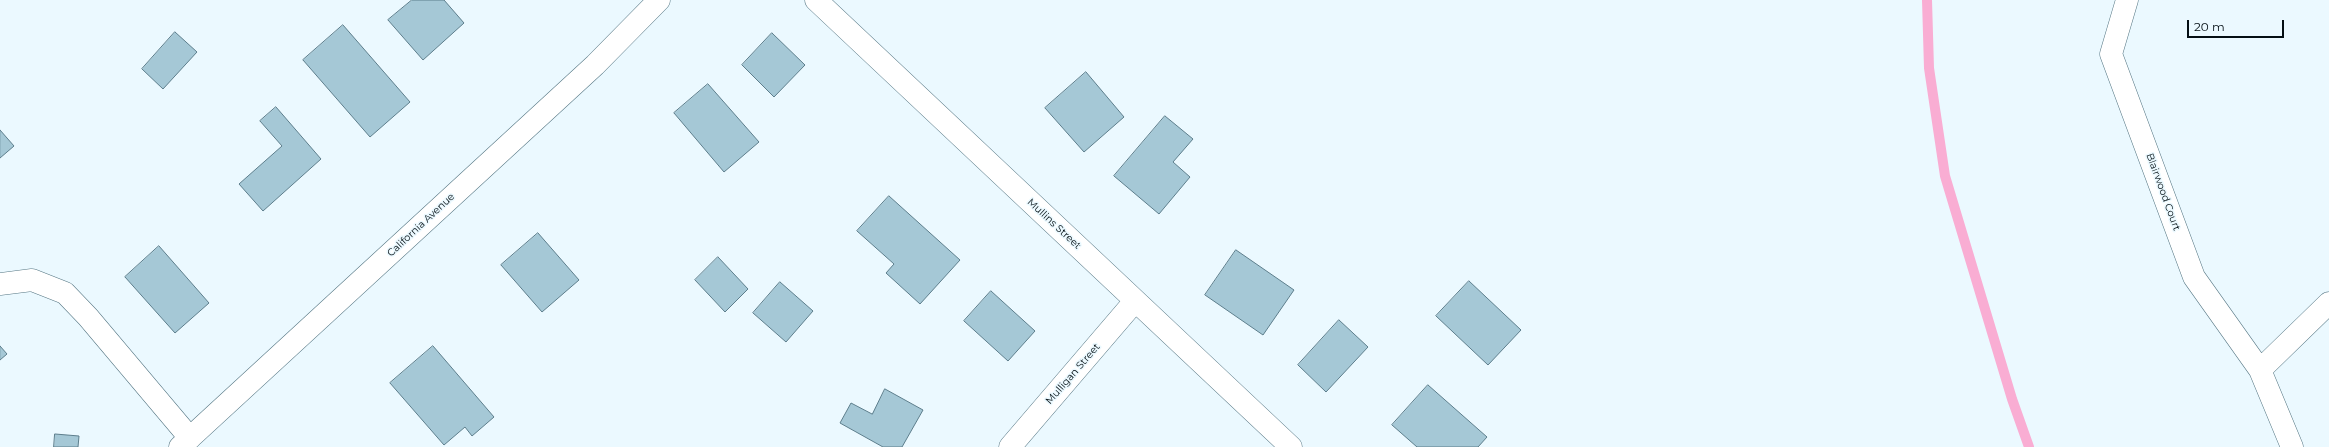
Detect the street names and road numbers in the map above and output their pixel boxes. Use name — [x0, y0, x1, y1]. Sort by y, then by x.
street label: Blairwood Court — [2143, 152, 2183, 232]
street label: California Avenue — [385, 191, 457, 259]
street label: Mullins Street — [1025, 196, 1083, 252]
street label: Mulligan Street — [1043, 341, 1103, 407]

